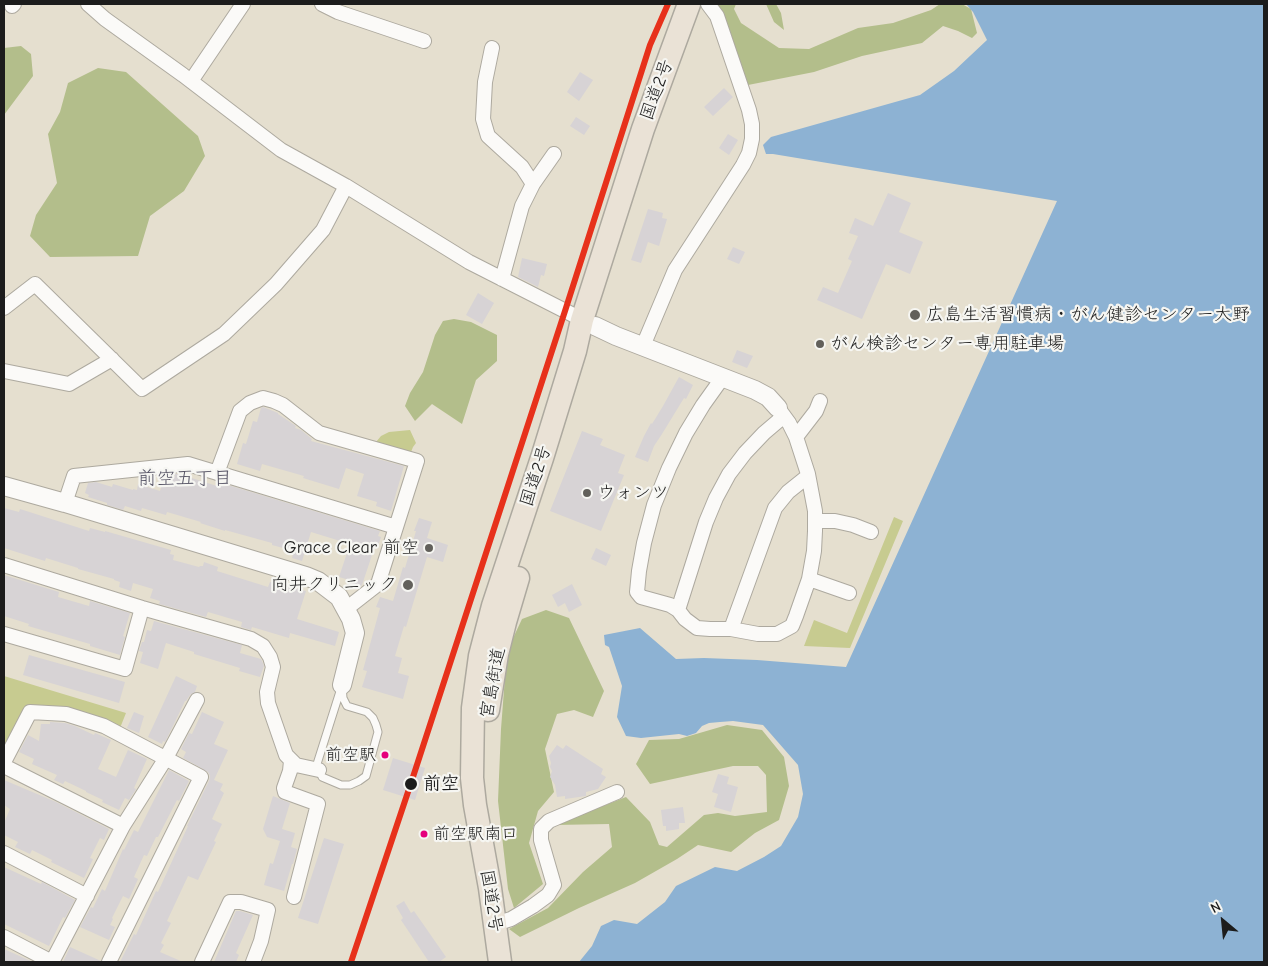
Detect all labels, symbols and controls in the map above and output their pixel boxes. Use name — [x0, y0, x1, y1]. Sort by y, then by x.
street label: 国道2号 — [636, 57, 678, 123]
place label: 広島生活習慣病・がん健診センター大野 — [926, 304, 1250, 326]
marker: 広島生活習慣病・がん健診センター大野 — [908, 308, 922, 322]
place label: がん検診センター専用駐車場 — [830, 333, 1064, 355]
marker: がん検診センター専用駐車場 — [814, 338, 826, 350]
street label: 国道2号 — [516, 443, 556, 509]
district label: 前空五丁目 — [138, 468, 232, 490]
place label: ウォンツ — [597, 482, 669, 504]
marker: ウォンツ — [581, 487, 593, 499]
place label: Grace Clear 前空 — [284, 537, 419, 559]
marker: Grace Clear 前空 — [423, 542, 435, 554]
place label: 向井クリニック — [271, 574, 397, 596]
marker: 向井クリニック — [401, 578, 415, 592]
street label: 宮島街道 — [476, 646, 510, 720]
place label: 前空駅 — [325, 745, 376, 765]
marker: 前空駅 — [380, 750, 390, 760]
place label: 前空 — [423, 773, 459, 795]
marker: 前空 — [403, 776, 419, 792]
place label: 前空駅南口 — [433, 824, 518, 844]
marker: 前空駅南口 — [419, 829, 429, 839]
street label: 国道2号 — [475, 868, 507, 934]
north arrow — [1198, 896, 1248, 946]
text: N — [1208, 898, 1224, 917]

